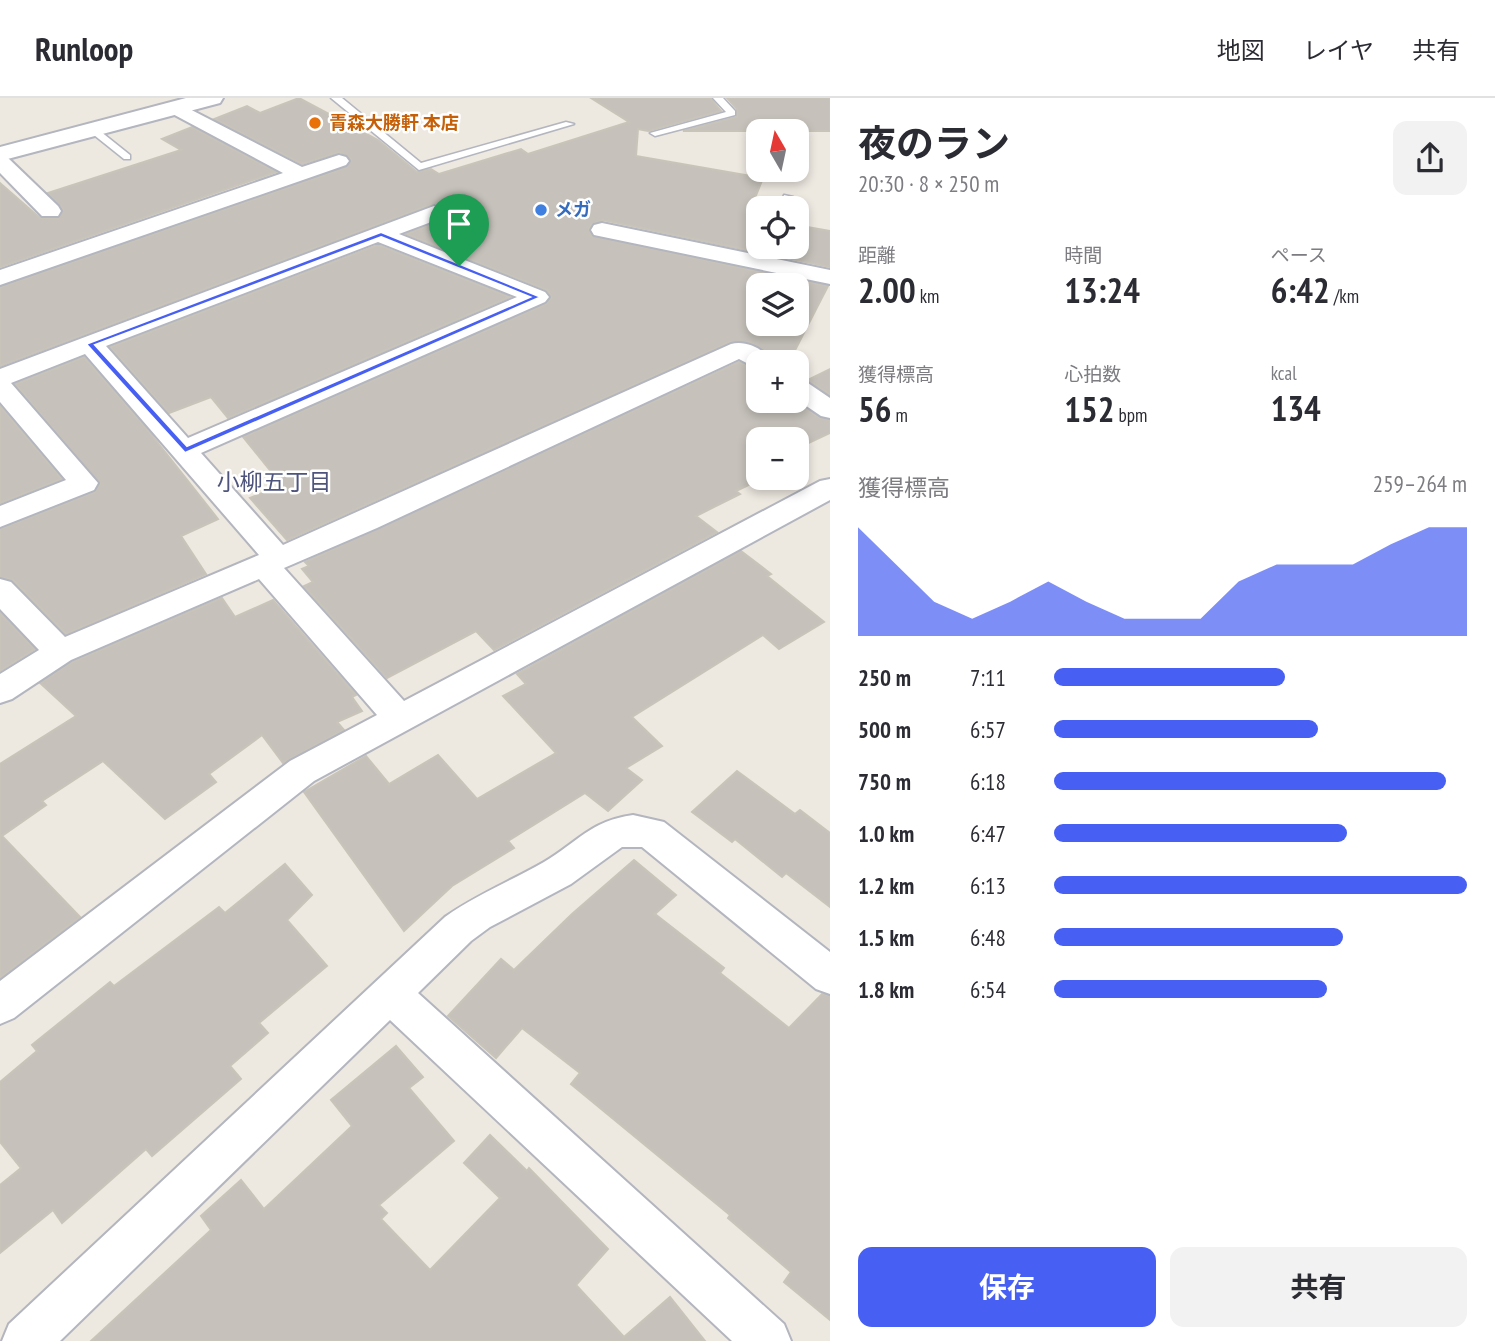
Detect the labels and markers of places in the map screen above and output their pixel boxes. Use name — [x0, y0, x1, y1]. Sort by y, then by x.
place label: 青森大勝軒 本店 — [329, 111, 459, 134]
marker: 青森大勝軒 本店 — [307, 115, 323, 131]
pin — [429, 194, 489, 266]
place label: メガ — [555, 198, 591, 221]
marker: メガ — [533, 202, 549, 218]

